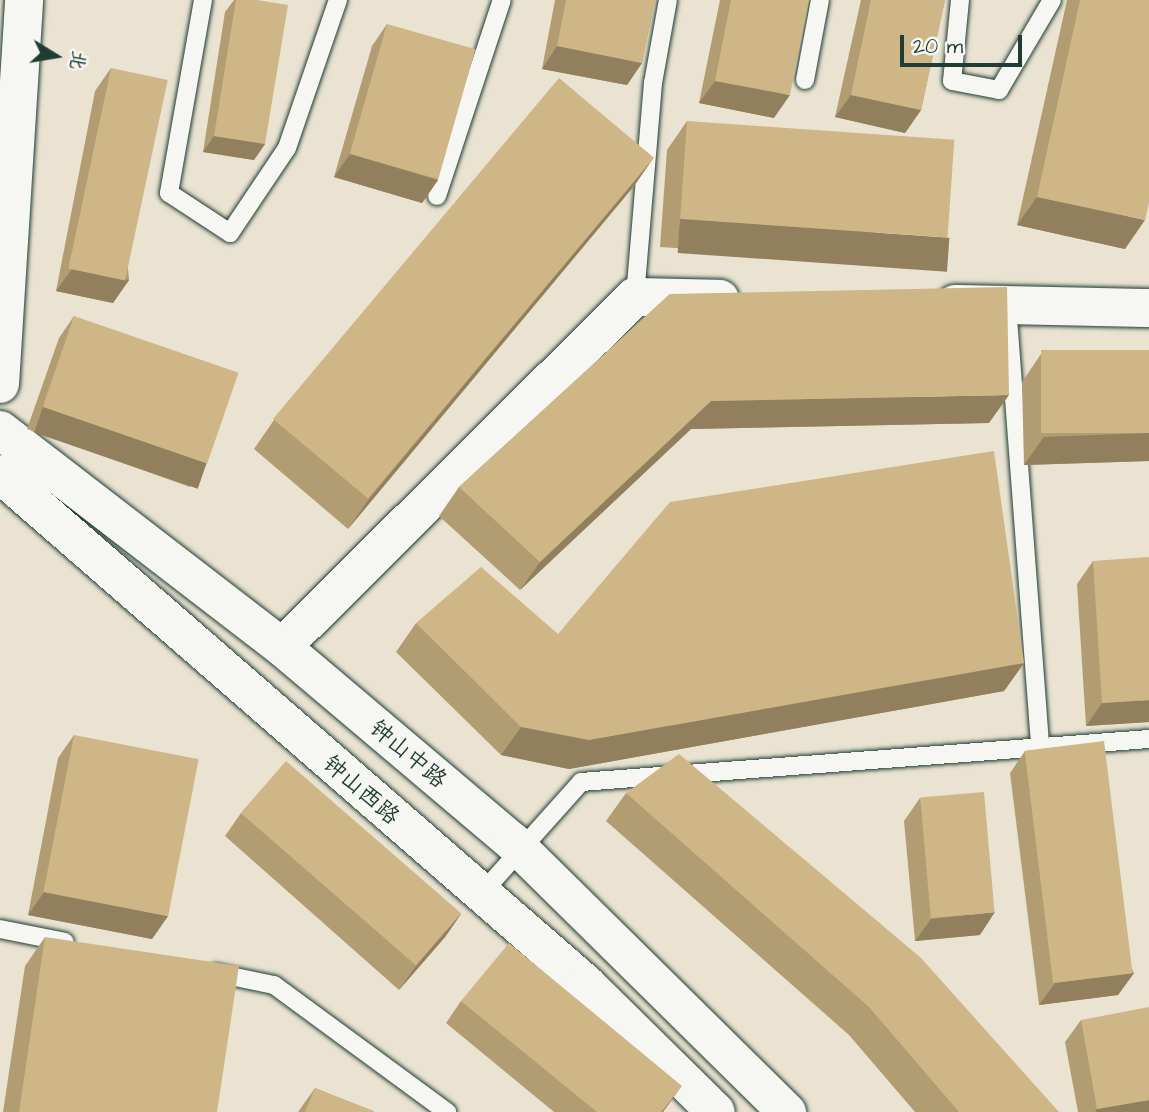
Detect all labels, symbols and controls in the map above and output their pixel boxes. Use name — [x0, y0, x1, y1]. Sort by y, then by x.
north arrow — [21, 21, 91, 91]
scale bar — [904, 21, 1026, 65]
text: 20 m — [913, 32, 963, 61]
text: 北 — [62, 48, 92, 72]
street label: 钟山中路 — [364, 714, 452, 794]
street label: 钟山西路 — [317, 749, 405, 831]

